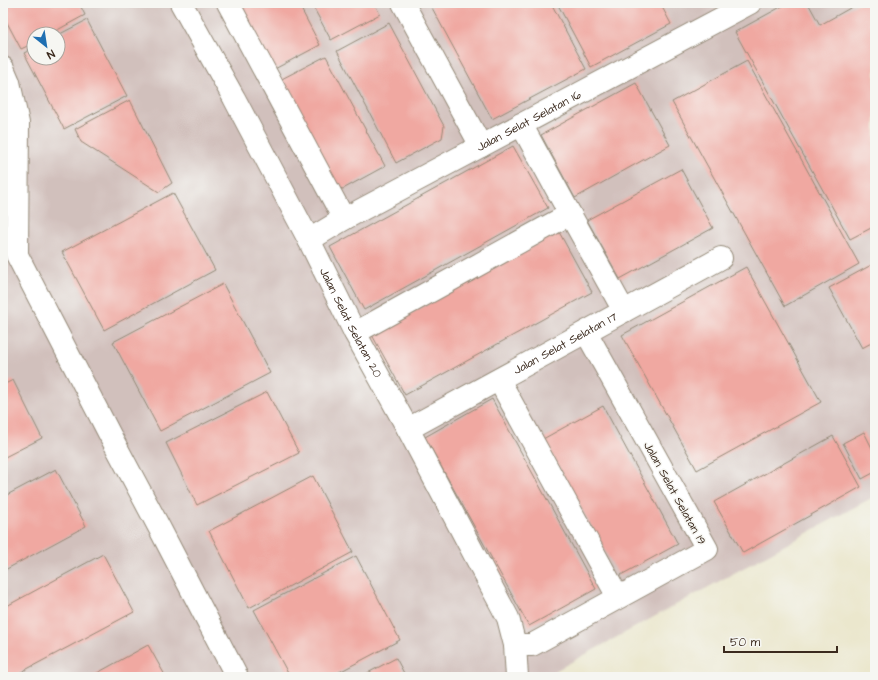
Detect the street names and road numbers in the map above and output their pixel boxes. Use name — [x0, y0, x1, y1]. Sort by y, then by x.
street label: Jalan Selat Selatan 16 — [474, 86, 585, 156]
street label: Jalan Selat Selatan 20 — [315, 265, 386, 381]
street label: Jalan Selat Selatan 17 — [510, 308, 621, 379]
street label: Jalan Selat Selatan 19 — [639, 439, 710, 548]

